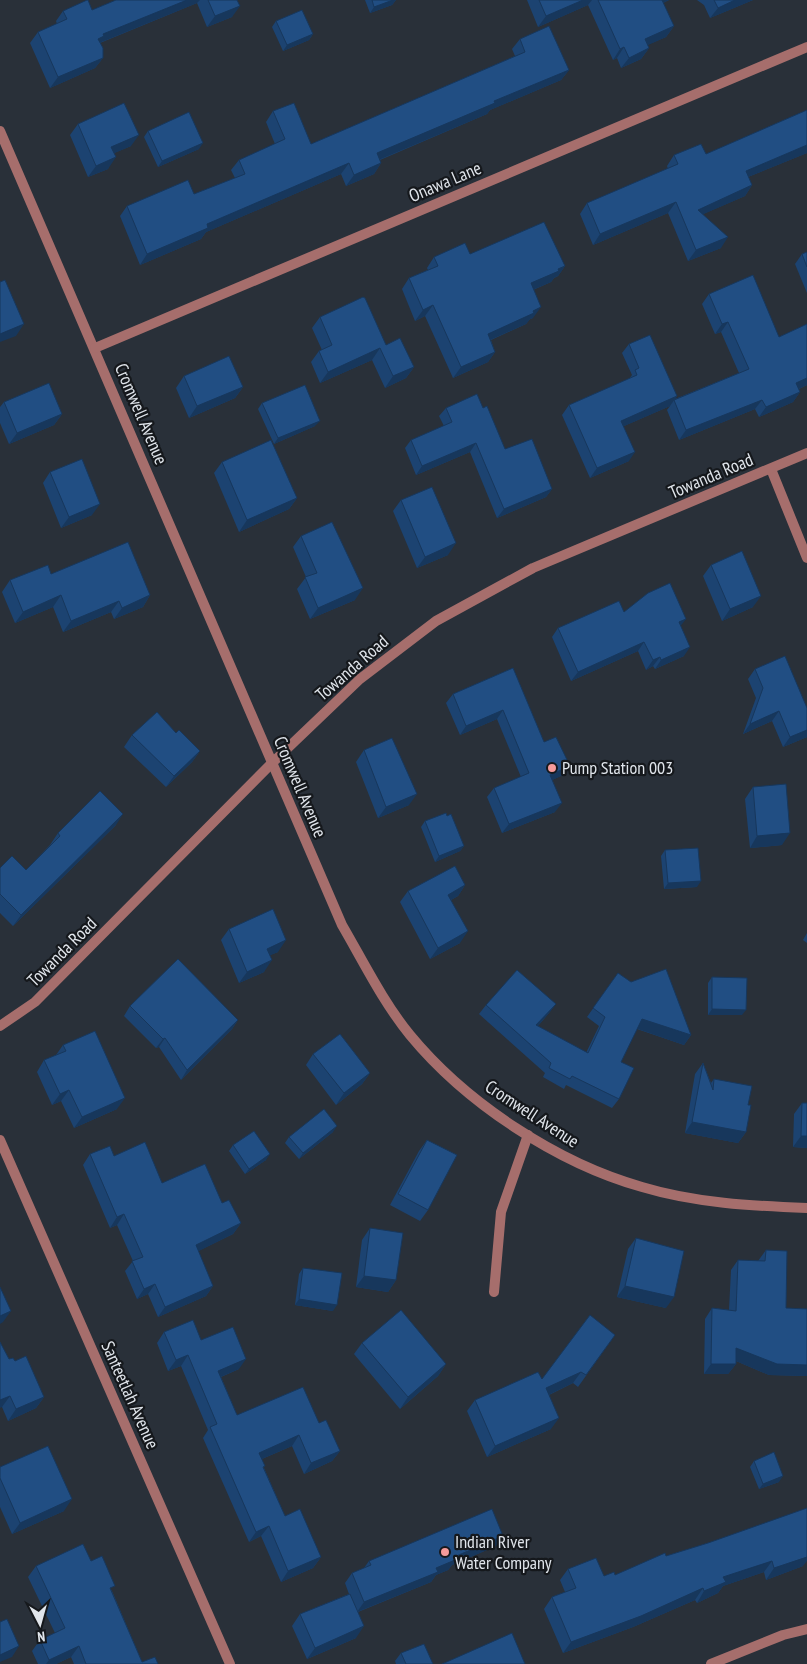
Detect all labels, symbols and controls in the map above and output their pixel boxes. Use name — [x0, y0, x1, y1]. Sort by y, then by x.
street label: Onawa Lane — [405, 156, 484, 207]
street label: Cromwell Avenue — [110, 360, 173, 468]
street label: Towanda Road — [665, 448, 756, 504]
street label: Towanda Road — [311, 630, 393, 706]
street label: Cromwell Avenue — [269, 733, 332, 841]
place label: Pump Station 003 — [562, 756, 673, 779]
marker: Pump Station 003 — [546, 762, 558, 774]
street label: Towanda Road — [22, 912, 101, 991]
street label: Cromwell Avenue — [481, 1075, 584, 1153]
street label: Santeetlah Avenue — [96, 1337, 164, 1452]
place label: Indian River Water Company — [455, 1530, 552, 1574]
marker: Indian River Water Company — [439, 1546, 451, 1558]
north arrow — [15, 1599, 65, 1649]
text: N — [37, 1628, 46, 1646]

